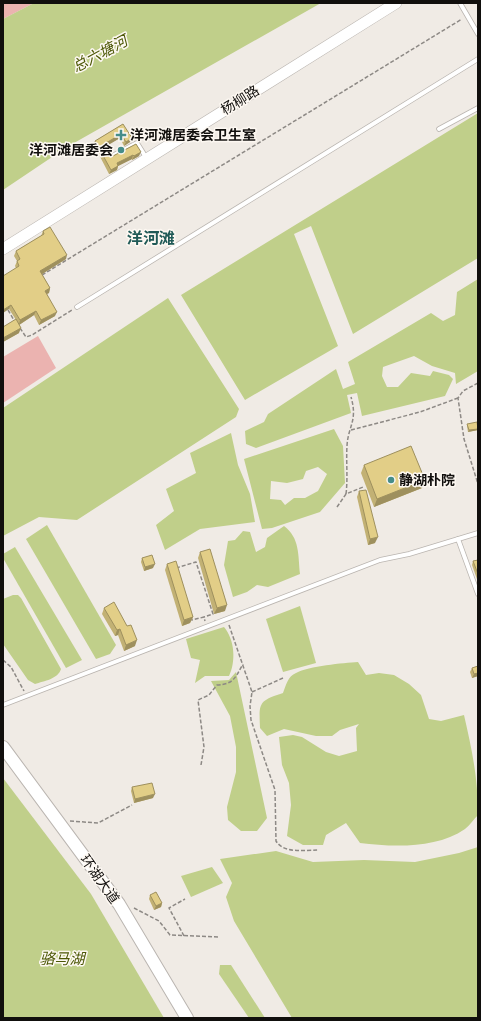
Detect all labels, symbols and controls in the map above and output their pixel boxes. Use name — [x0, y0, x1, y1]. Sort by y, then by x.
water label: 总六塘河 — [69, 31, 133, 76]
street label: 杨柳路 — [218, 82, 263, 119]
place label: 洋河滩居委会卫生室 — [130, 127, 256, 144]
marker: 洋河滩居委会卫生室 — [115, 129, 127, 141]
place label: 洋河滩居委会 — [29, 142, 113, 159]
marker: 洋河滩居委会 — [116, 145, 126, 155]
district label: 洋河滩 — [127, 229, 175, 248]
place label: 静湖朴院 — [399, 472, 455, 489]
marker: 静湖朴院 — [386, 475, 396, 485]
street label: 环湖大道 — [77, 851, 123, 907]
water label: 骆马湖 — [39, 950, 86, 968]

